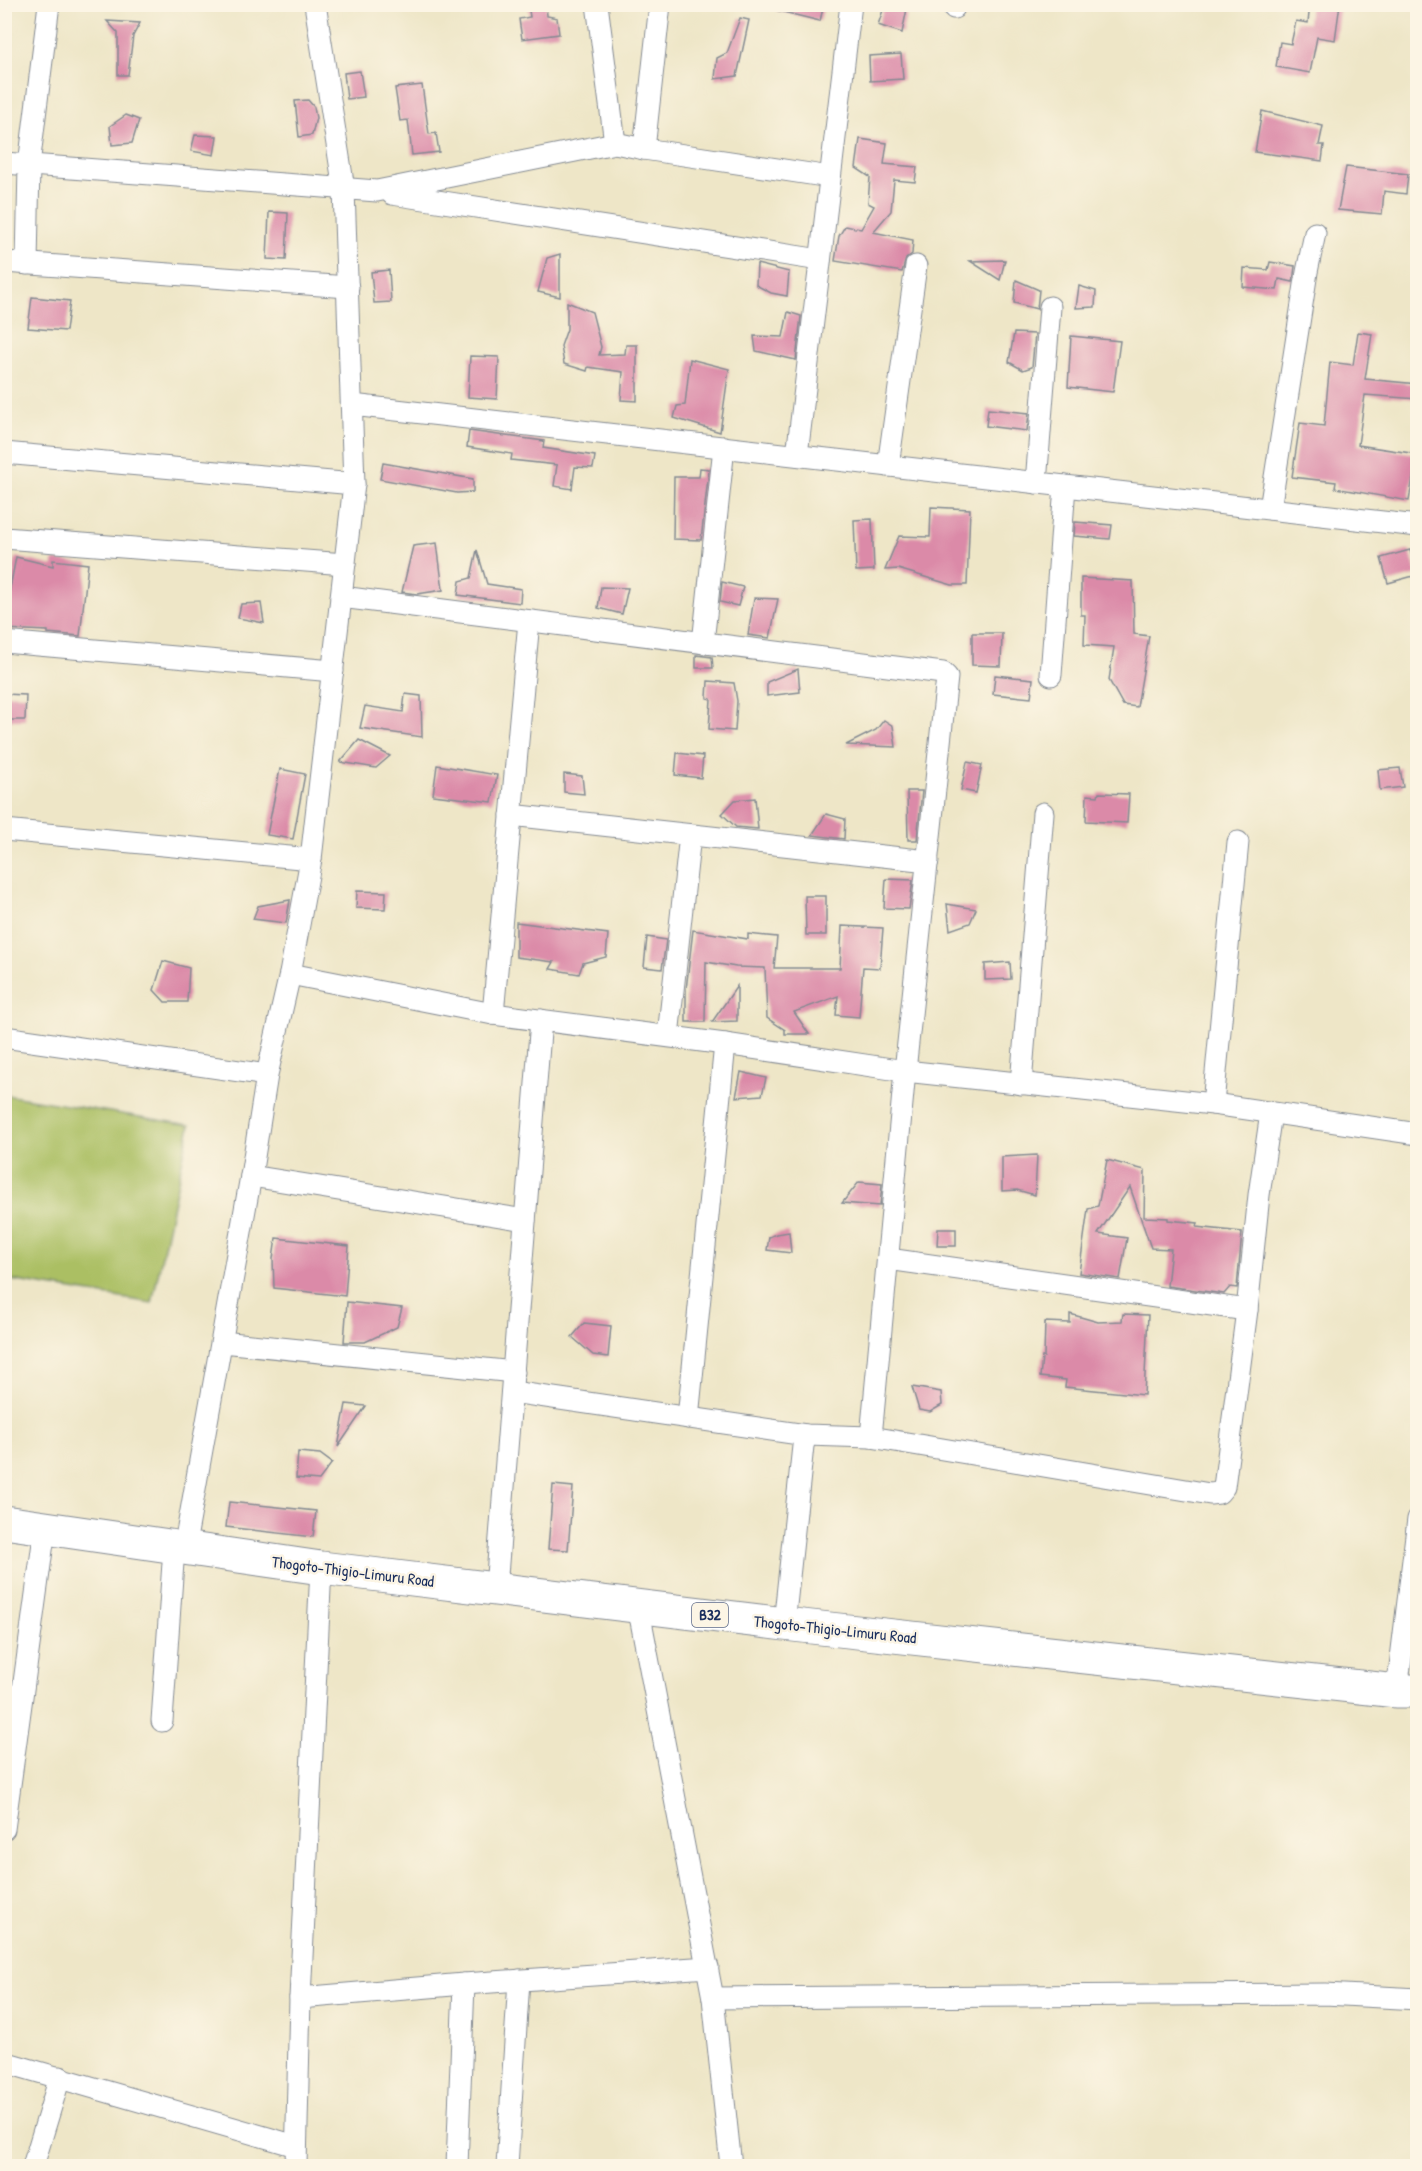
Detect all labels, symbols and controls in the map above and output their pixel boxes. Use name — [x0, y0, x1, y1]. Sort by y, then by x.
street label: Thogoto-Thigio-Limuru Road — [271, 1550, 435, 1592]
road number: B32 — [692, 1603, 728, 1627]
street label: Thogoto-Thigio-Limuru Road — [753, 1610, 917, 1648]

